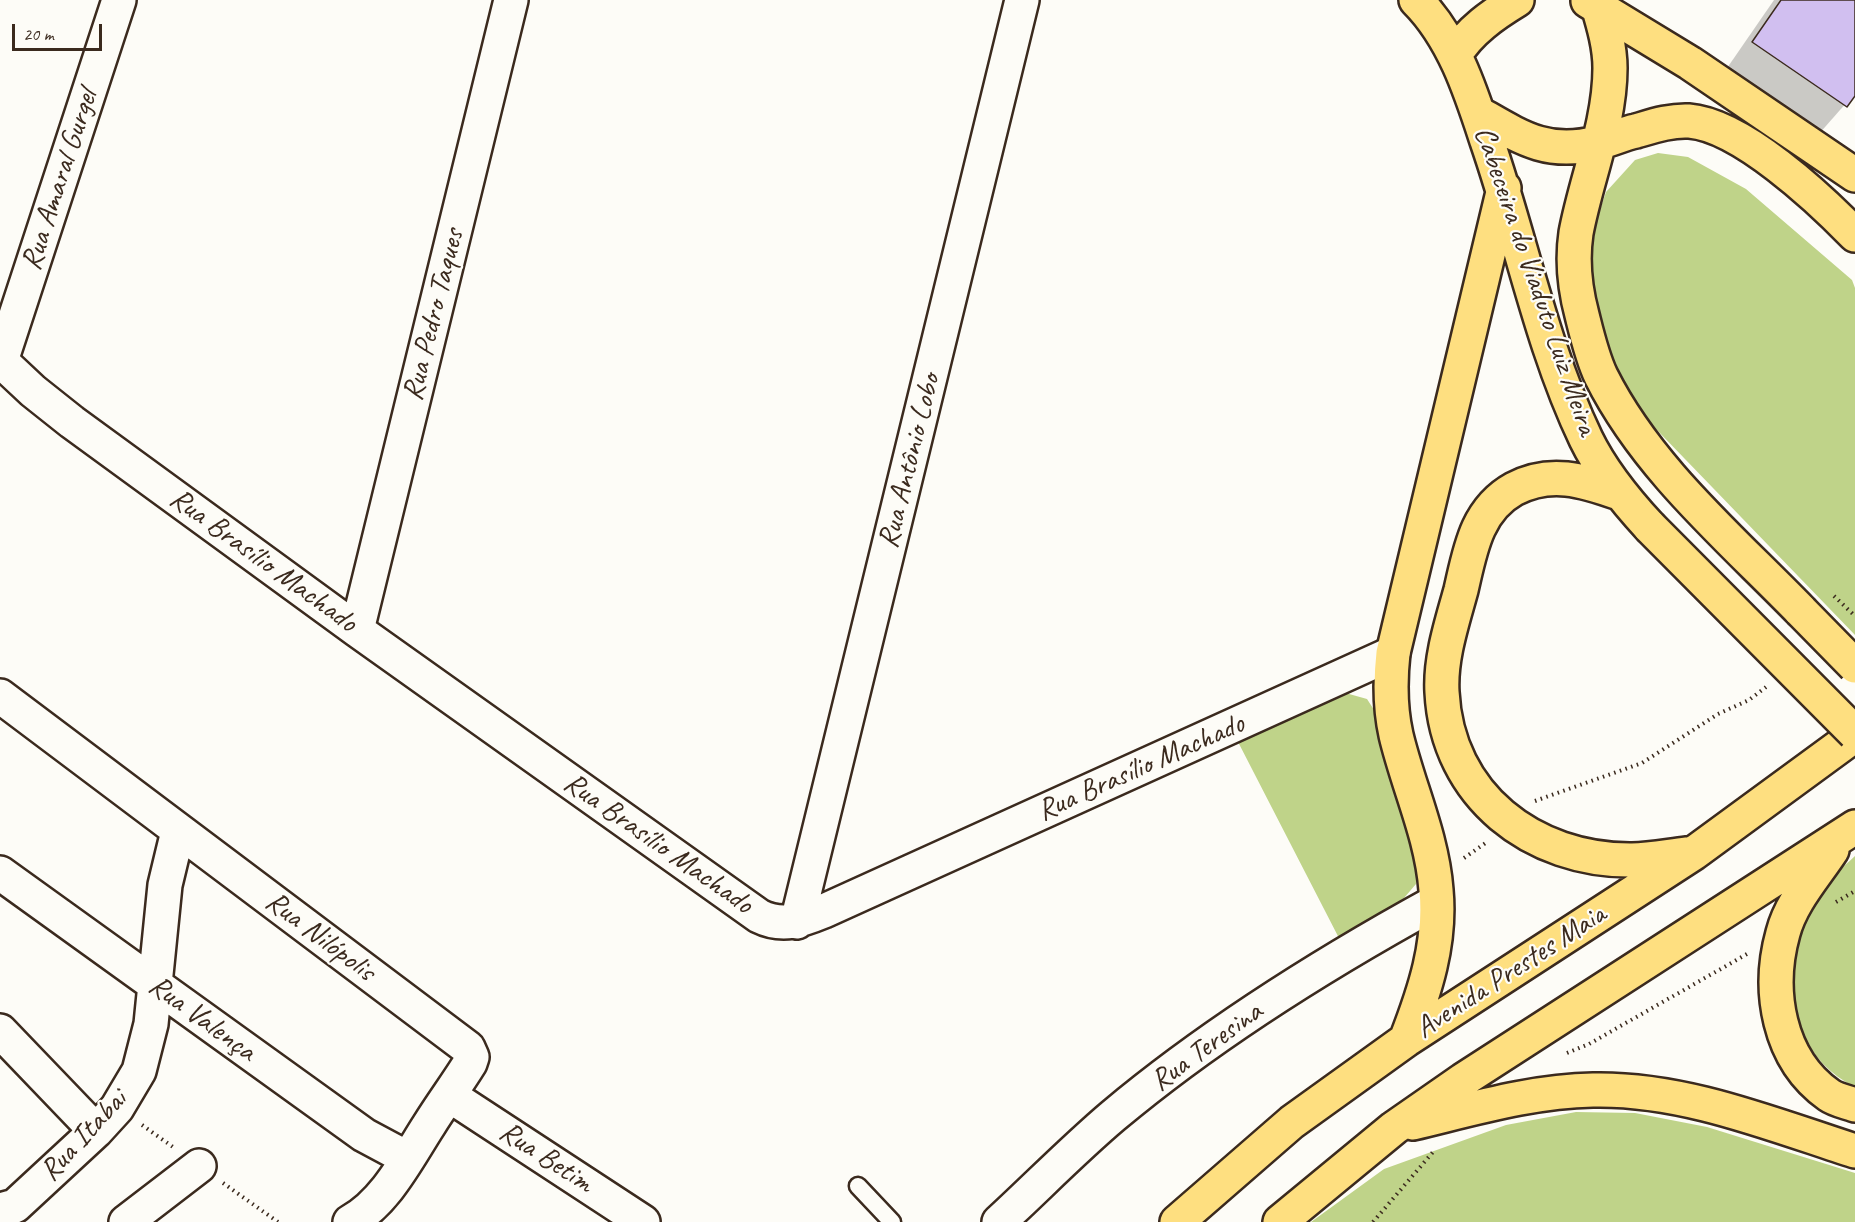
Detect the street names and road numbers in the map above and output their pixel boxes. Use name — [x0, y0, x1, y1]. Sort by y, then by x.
street label: Rua Amaral Gurgel — [14, 85, 106, 275]
street label: Cabeceira do Viaduto Luiz Meira — [1465, 122, 1605, 440]
street label: Rua Pedro Taques — [395, 225, 473, 405]
street label: Rua Antônio Lobo — [871, 370, 949, 552]
street label: Rua Brasílio Machado — [162, 481, 364, 641]
street label: Rua Brasílio Machado — [1032, 706, 1250, 830]
street label: Rua Brasílio Machado — [556, 765, 760, 923]
street label: Rua Nilópolis — [258, 884, 382, 990]
street label: Avenida Prestes Maia — [1409, 897, 1613, 1047]
street label: Rua Valença — [141, 968, 263, 1070]
street label: Rua Teresina — [1144, 994, 1270, 1100]
street label: Rua Itabai — [33, 1083, 135, 1189]
street label: Rua Betim — [492, 1114, 600, 1202]

